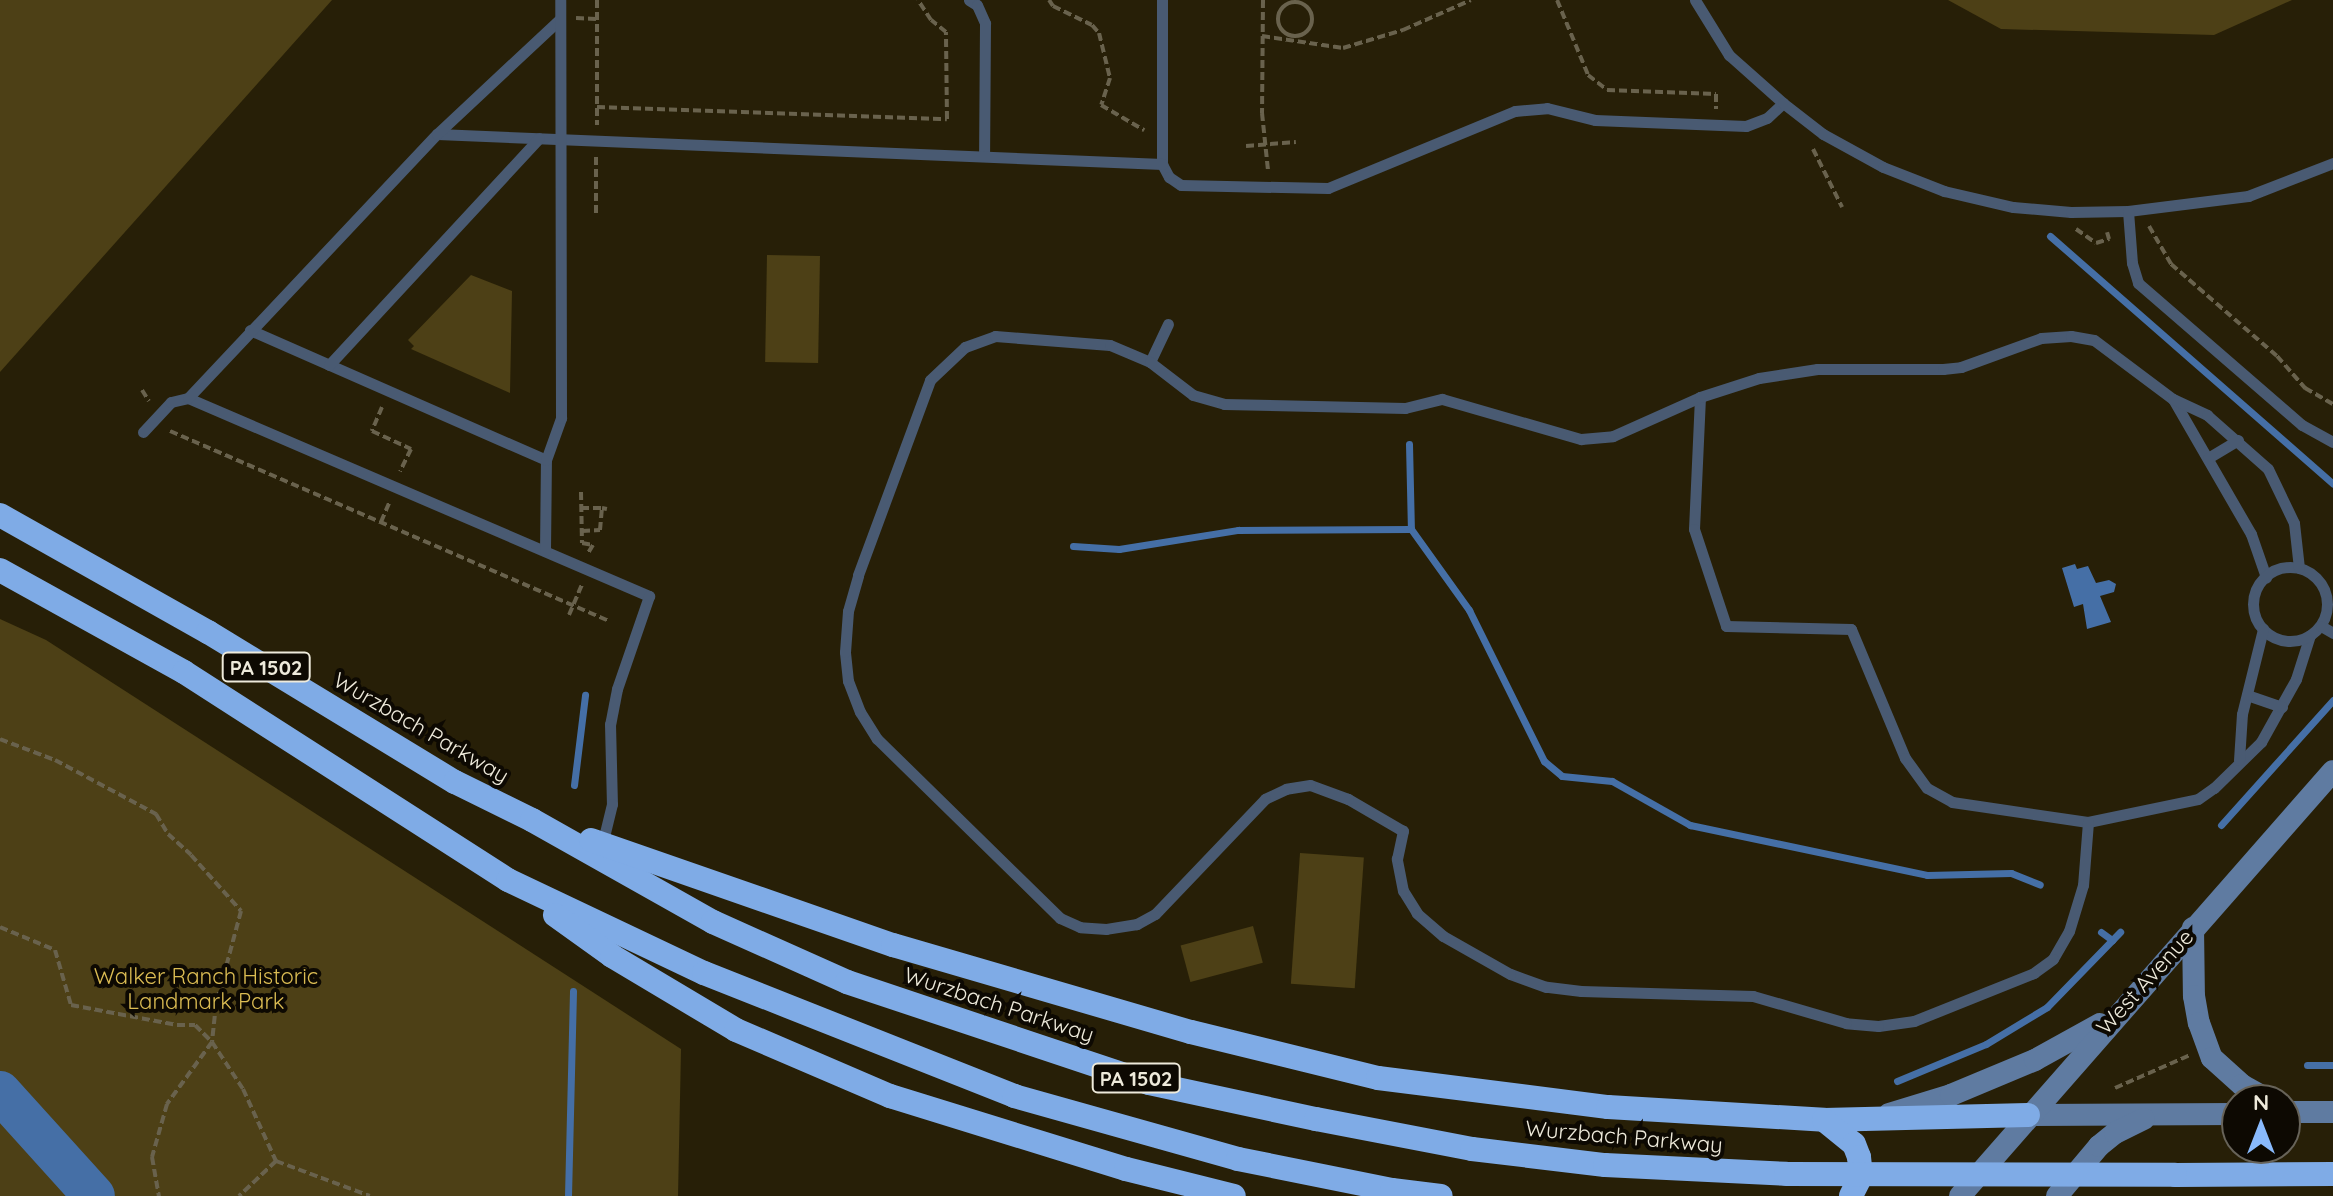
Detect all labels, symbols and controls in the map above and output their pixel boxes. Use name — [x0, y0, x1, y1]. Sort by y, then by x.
road number: PA 1502 — [220, 651, 312, 683]
street label: Wurzbach Parkway — [329, 667, 513, 789]
street label: West Avenue — [2091, 924, 2199, 1040]
street label: Wurzbach Parkway — [901, 962, 1097, 1048]
park label: Walker Ranch Historic Landmark Park — [94, 963, 318, 1014]
road number: PA 1502 — [1090, 1062, 1182, 1094]
north arrow — [2221, 1084, 2301, 1164]
text: N — [2253, 1088, 2269, 1116]
street label: Wurzbach Parkway — [1524, 1115, 1724, 1159]

